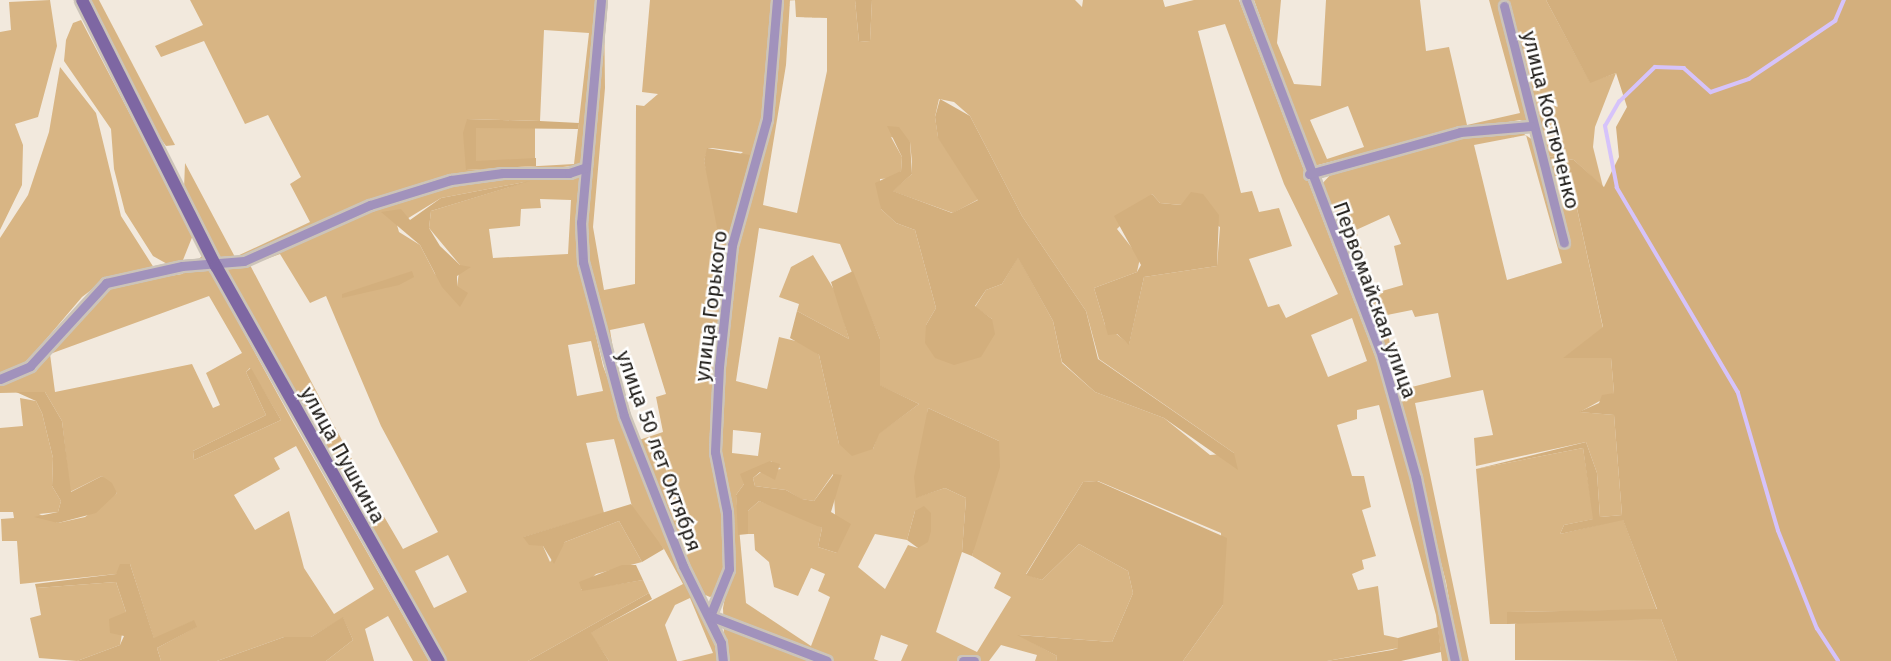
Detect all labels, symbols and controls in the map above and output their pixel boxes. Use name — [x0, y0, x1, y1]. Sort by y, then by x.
street label: улица Костюченко — [1517, 28, 1585, 212]
street label: Первомайская улица — [1328, 198, 1422, 402]
street label: улица Горького — [689, 229, 733, 383]
street label: улица 50 лет Октября — [611, 347, 707, 555]
street label: улица Пушкина — [295, 382, 391, 528]

